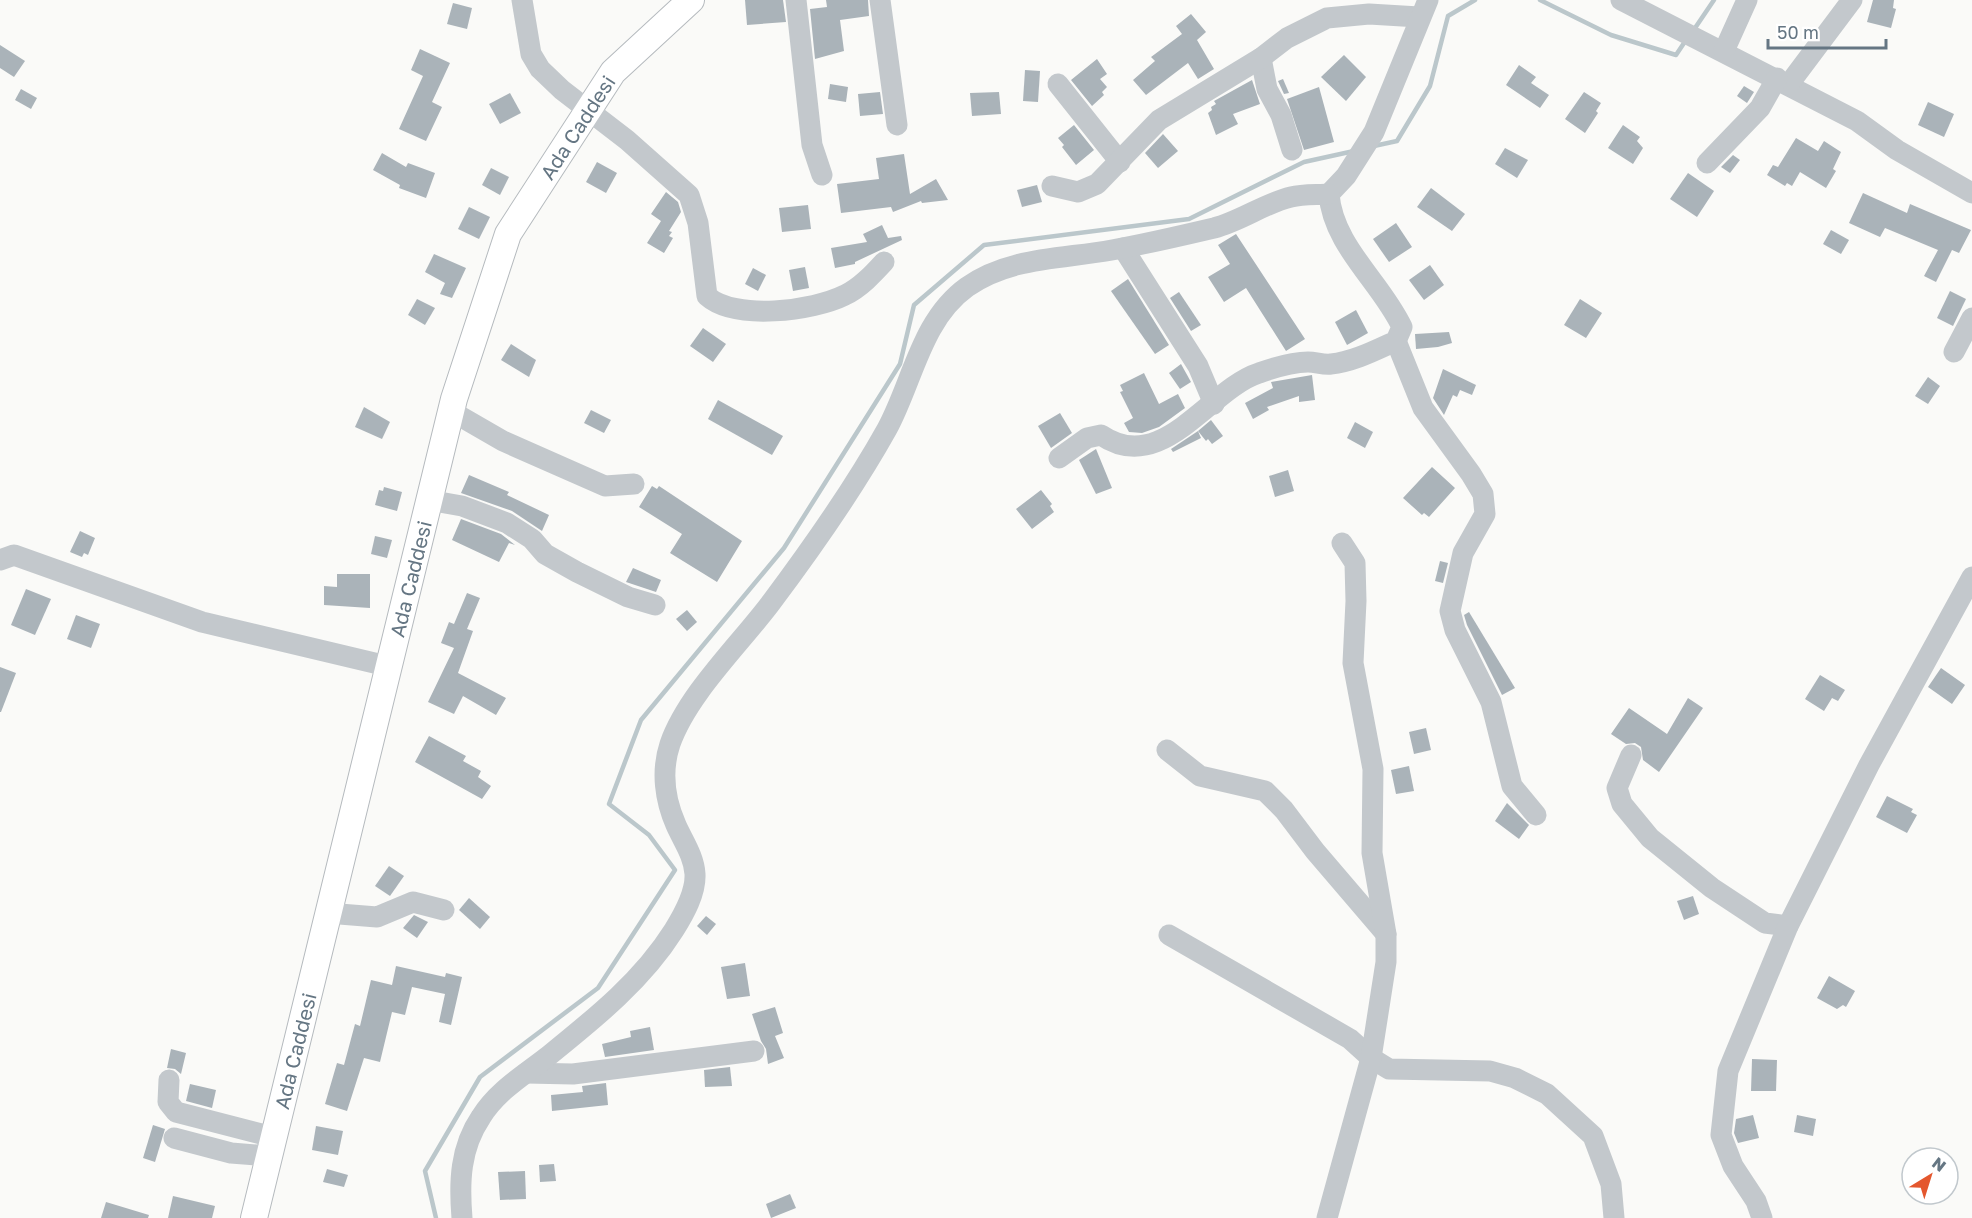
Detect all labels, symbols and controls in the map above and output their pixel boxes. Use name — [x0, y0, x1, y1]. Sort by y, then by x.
scale bar — [1768, 12, 1886, 50]
text: 50 m — [1777, 21, 1819, 43]
street label: Ada Caddesi — [535, 71, 620, 184]
street label: Ada Caddesi — [384, 518, 436, 639]
street label: Ada Caddesi — [269, 990, 321, 1112]
north arrow — [1900, 1146, 1960, 1206]
text: N — [1928, 1153, 1950, 1176]

